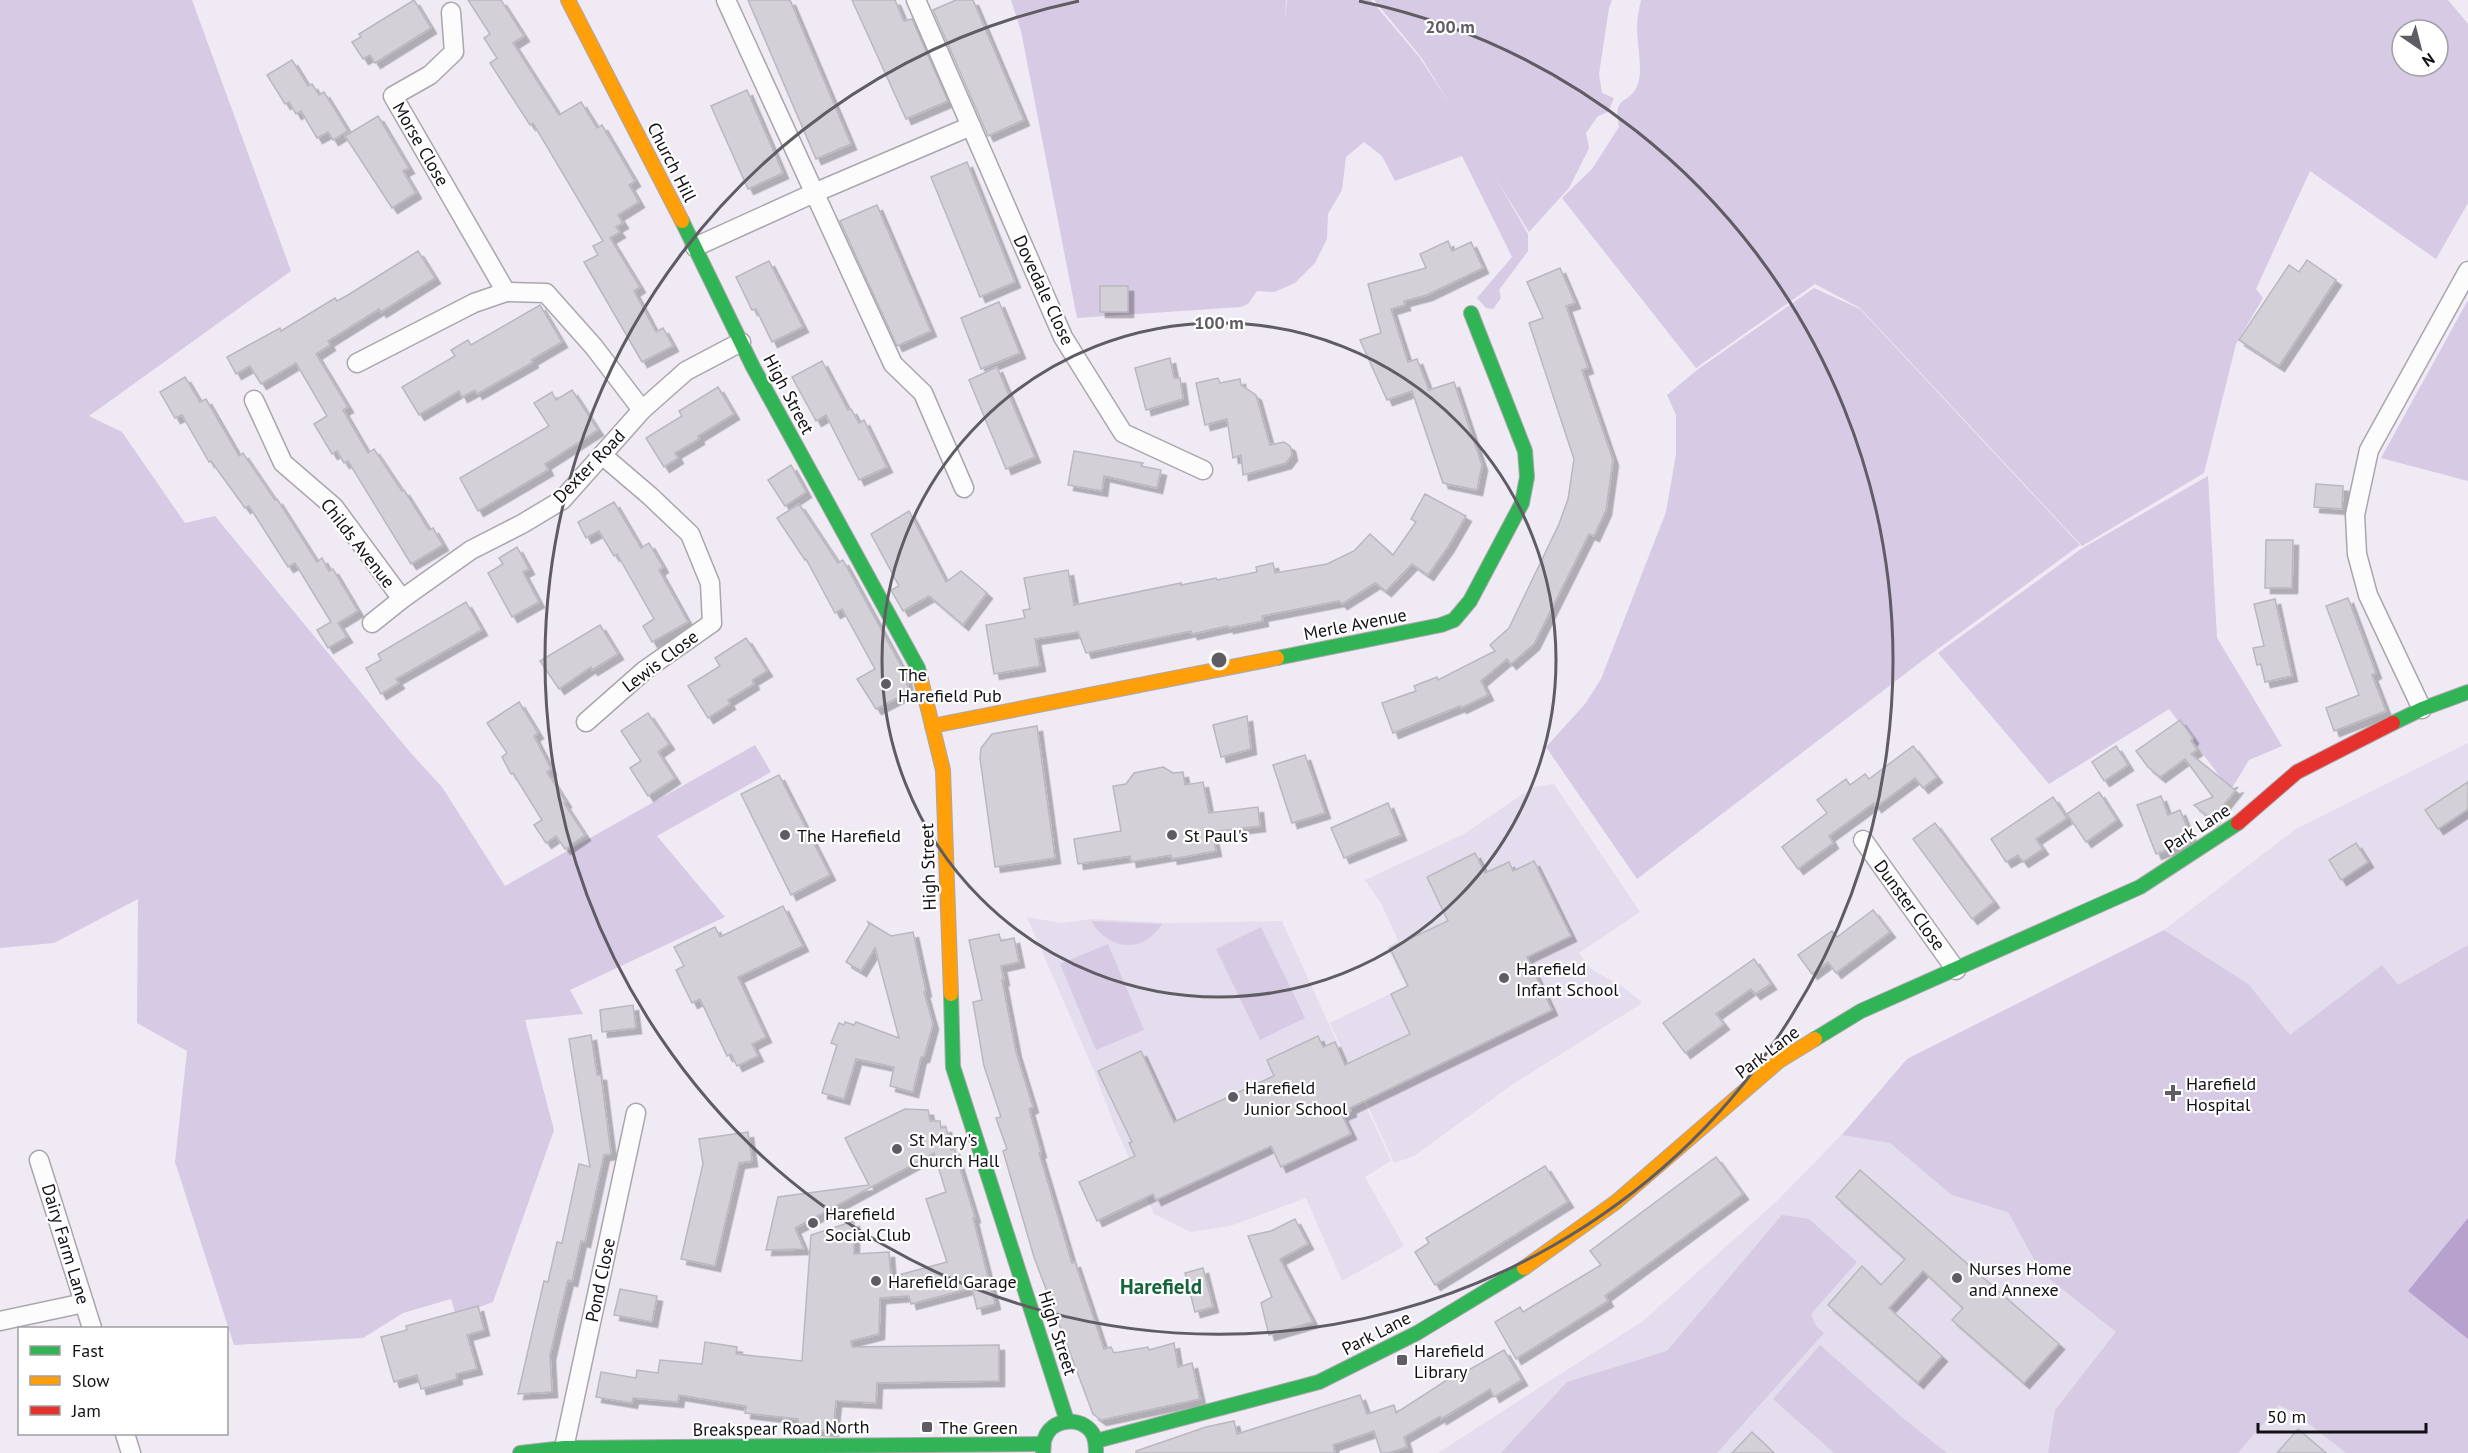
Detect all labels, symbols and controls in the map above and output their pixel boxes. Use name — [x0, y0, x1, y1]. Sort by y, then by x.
text: 200 m — [1425, 15, 1475, 38]
north arrow — [2390, 18, 2450, 78]
text: N — [2419, 49, 2439, 71]
street label: Morse Close — [388, 98, 454, 190]
street label: Church Hill — [642, 118, 702, 206]
street label: Dovedale Close — [1009, 231, 1079, 349]
text: 100 m — [1194, 311, 1244, 334]
street label: High Street — [758, 350, 820, 438]
street label: Dexter Road — [548, 424, 630, 508]
street label: Childs Avenue — [316, 493, 400, 593]
street label: Merle Avenue — [1302, 603, 1408, 645]
street label: Lewis Close — [617, 625, 703, 697]
centre of rings — [1209, 650, 1229, 670]
place label: The Harefield Pub — [898, 663, 1002, 707]
marker: The Harefield Pub — [879, 677, 893, 691]
street label: Park Lane — [2160, 798, 2234, 858]
street label: High Street — [915, 823, 941, 911]
place label: The Harefield — [797, 824, 901, 847]
place label: St Paul's — [1184, 824, 1248, 847]
marker: The Harefield — [778, 828, 792, 842]
marker: St Paul's — [1165, 828, 1179, 842]
street label: Dunster Close — [1869, 855, 1951, 955]
place label: Harefield Infant School — [1516, 957, 1619, 1001]
marker: Harefield Infant School — [1497, 971, 1511, 985]
street label: Park Lane — [1730, 1020, 1804, 1084]
place label: Harefield Hospital — [2186, 1072, 2256, 1116]
place label: Harefield Junior School — [1244, 1076, 1348, 1120]
marker: Harefield Hospital — [2164, 1084, 2182, 1102]
marker: Harefield Junior School — [1226, 1090, 1240, 1104]
place label: St Mary's Church Hall — [909, 1128, 1000, 1172]
marker: St Mary's Church Hall — [890, 1142, 904, 1156]
street label: Dairy Farm Lane — [37, 1181, 95, 1307]
place label: Harefield Social Club — [825, 1202, 911, 1246]
marker: Harefield Social Club — [806, 1216, 820, 1230]
street label: Pond Close — [580, 1236, 620, 1324]
place label: Nurses Home and Annexe — [1969, 1257, 2072, 1301]
place label: Harefield Garage — [888, 1270, 1017, 1293]
marker: Nurses Home and Annexe — [1950, 1271, 1964, 1285]
district label: Harefield — [1120, 1273, 1202, 1300]
marker: Harefield Garage — [869, 1274, 883, 1288]
street label: High Street — [1034, 1288, 1082, 1378]
street label: Park Lane — [1338, 1306, 1414, 1360]
legend — [18, 1327, 228, 1435]
text: Fast — [72, 1339, 104, 1362]
place label: Harefield Library — [1414, 1339, 1484, 1383]
marker: Harefield Library — [1395, 1353, 1409, 1367]
text: Slow — [72, 1369, 110, 1392]
scale bar — [2258, 1396, 2426, 1434]
text: Jam — [71, 1399, 101, 1422]
text: 50 m — [2267, 1405, 2306, 1428]
street label: Breakspear Road North — [692, 1415, 870, 1441]
place label: The Green — [939, 1416, 1018, 1439]
marker: The Green — [920, 1420, 934, 1434]

